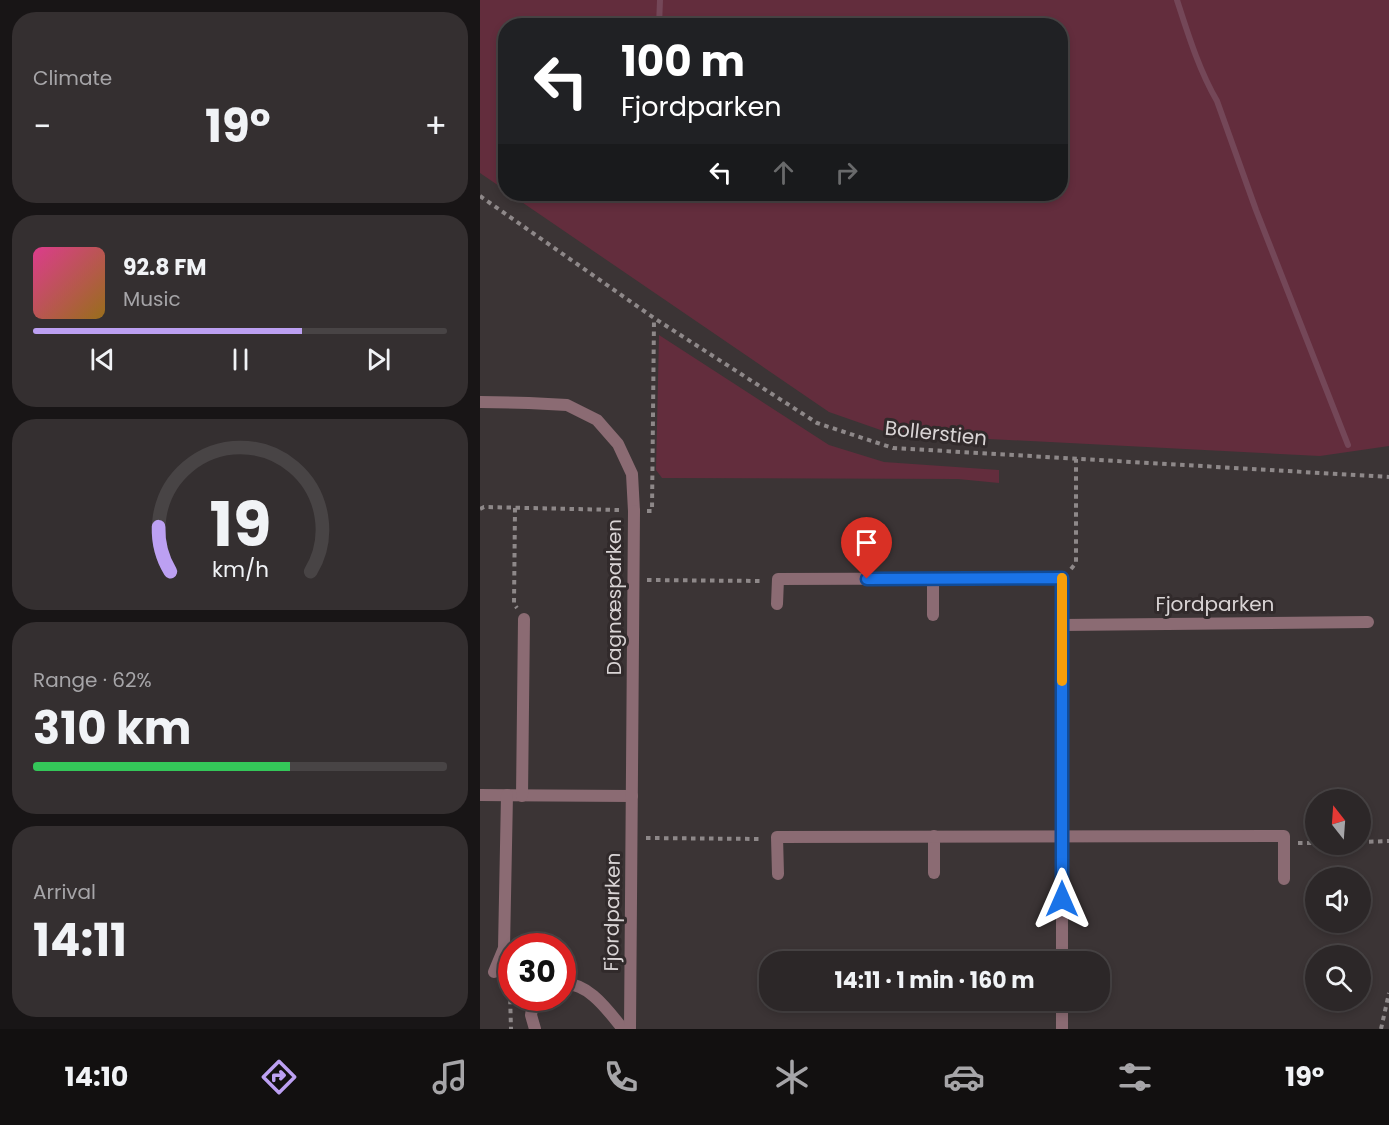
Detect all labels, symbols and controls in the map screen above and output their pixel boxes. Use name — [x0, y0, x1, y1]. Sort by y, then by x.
text: 100 m — [621, 32, 745, 91]
icon: left — [522, 42, 600, 120]
text: Climate — [33, 64, 112, 92]
text: Fjordparken — [621, 88, 781, 125]
text: 19° — [205, 95, 271, 158]
text: − — [33, 103, 51, 150]
text: + — [424, 103, 447, 150]
icon: left — [704, 156, 737, 189]
icon: ahead — [767, 156, 800, 189]
icon: right — [830, 156, 863, 189]
text: 92.8 FM — [123, 252, 206, 283]
text: Music — [123, 285, 181, 313]
icon: previous — [86, 343, 119, 376]
icon: pause — [224, 343, 257, 376]
icon: next — [362, 343, 395, 376]
street label: Bollerstien — [884, 414, 988, 452]
text: 19 — [209, 480, 271, 568]
pin — [841, 517, 892, 579]
street label: Dagnæsparken — [600, 519, 628, 675]
icon: arrive — [850, 526, 883, 559]
text: km/h — [211, 554, 269, 585]
street label: Fjordparken — [1156, 590, 1274, 618]
text: Range · 62% — [33, 666, 152, 694]
text: 310 km — [33, 697, 192, 760]
north arrow — [1305, 789, 1371, 855]
map controls — [1305, 789, 1371, 1011]
street label: Fjordparken — [597, 852, 627, 972]
position arrow — [1030, 867, 1094, 931]
button: sound — [1305, 867, 1371, 933]
text: Arrival — [33, 878, 96, 906]
text: 14:11 — [33, 909, 127, 972]
speed limit sign: 30 — [498, 933, 576, 1011]
button: search — [1305, 945, 1371, 1011]
text: 14:11 · 1 min · 160 m — [835, 965, 1034, 996]
icon: directions — [258, 1056, 300, 1098]
icon: music — [429, 1056, 471, 1098]
icon: phone — [600, 1056, 642, 1098]
icon: climate — [771, 1056, 813, 1098]
icon: car — [943, 1056, 985, 1098]
icon: filters — [1114, 1056, 1156, 1098]
text: 14:10 — [65, 1058, 128, 1095]
text: 19° — [1285, 1058, 1324, 1095]

